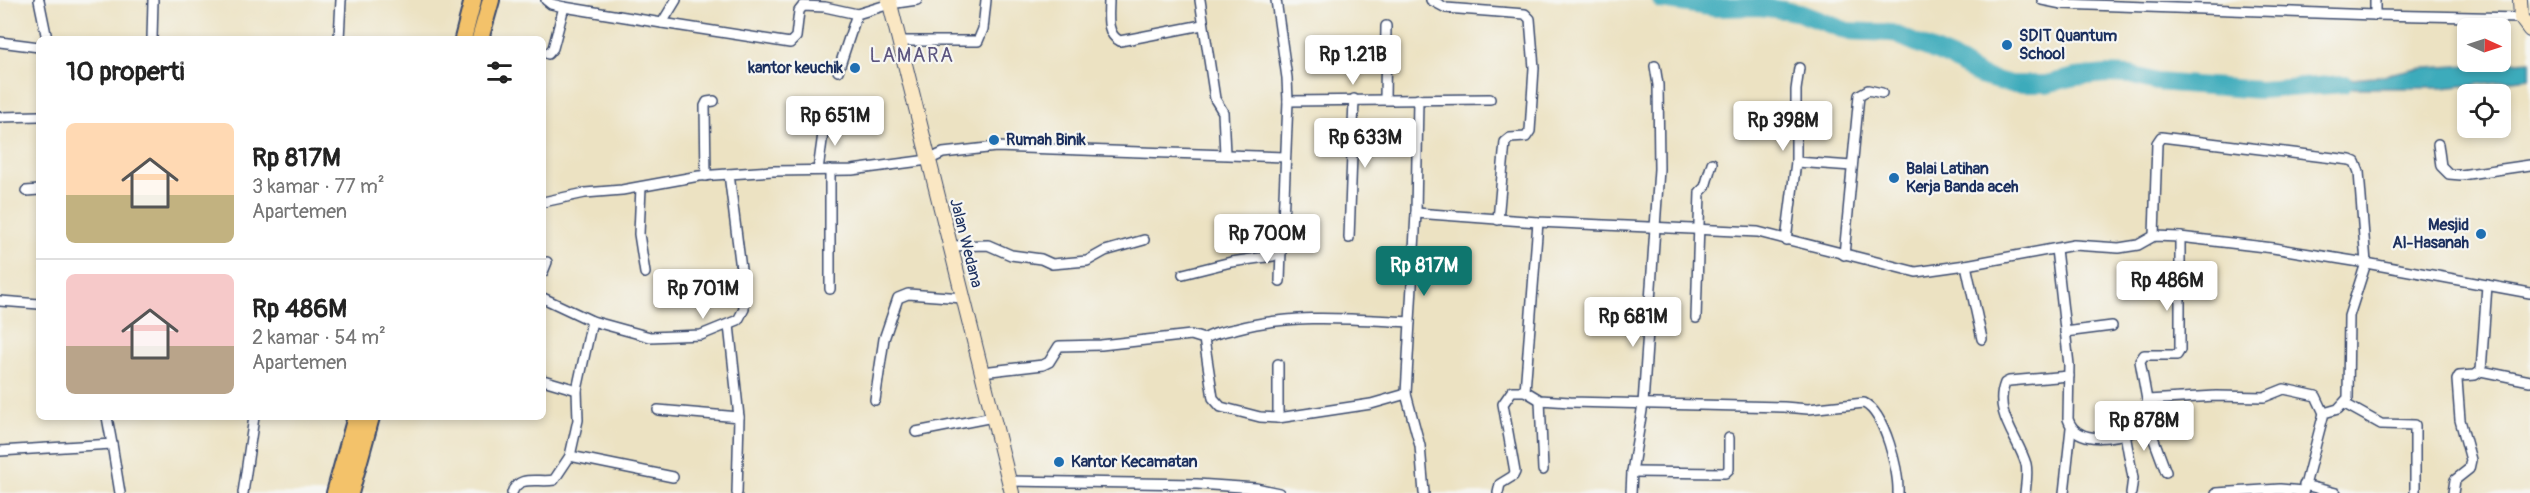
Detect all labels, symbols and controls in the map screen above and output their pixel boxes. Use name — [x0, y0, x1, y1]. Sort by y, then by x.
north arrow — [2457, 18, 2511, 72]
map controls — [2457, 18, 2511, 138]
place label: SDIT Quantum School — [2019, 26, 2117, 64]
pin: Rp 1.21B — [1291, 35, 1415, 86]
marker: SDIT Quantum School — [2000, 38, 2014, 52]
text: Rp 1.21B — [1319, 42, 1387, 67]
district label: LAMARA — [869, 43, 955, 68]
text: 10 properti — [66, 56, 184, 88]
icon: filters — [483, 56, 516, 89]
place label: kantor keuchik — [747, 58, 843, 78]
marker: kantor keuchik — [848, 61, 862, 75]
button: locate — [2457, 84, 2511, 138]
pin: Rp 651M — [780, 96, 890, 147]
pin: Rp 398M — [1728, 101, 1838, 152]
text: Rp 651M — [800, 103, 870, 128]
text: Rp 398M — [1747, 108, 1819, 133]
pin: Rp 633M — [1310, 118, 1420, 169]
text: Rp 633M — [1328, 125, 1402, 150]
place label: Rumah Binik — [1006, 130, 1086, 150]
marker: Rumah Binik — [987, 133, 1001, 147]
text: Rp 817M — [252, 142, 341, 174]
icon: home — [114, 147, 186, 219]
place label: Balai Latihan Kerja Banda aceh — [1906, 159, 2019, 197]
marker: Balai Latihan Kerja Banda aceh — [1887, 171, 1901, 185]
text: 3 kamar · 77 m² — [252, 174, 385, 199]
street label: Jalan Wedana — [945, 196, 987, 290]
text: Apartemen — [252, 199, 347, 224]
pin: Rp 700M — [1212, 214, 1322, 265]
place label: Mesjid Al-Hasanah — [2392, 215, 2469, 253]
text: Rp 700M — [1228, 221, 1306, 246]
marker: Mesjid Al-Hasanah — [2474, 227, 2488, 241]
pin: Rp 817M — [1369, 246, 1479, 297]
text: Rp 817M — [1390, 253, 1458, 278]
pin: Rp 486M — [2112, 261, 2222, 312]
text: Rp 486M — [2130, 268, 2204, 293]
pin: Rp 701M — [648, 269, 758, 320]
text: Rp 701M — [667, 276, 739, 301]
text: Rp 486M — [252, 293, 347, 325]
pin: Rp 681M — [1578, 297, 1688, 348]
icon: home — [114, 298, 186, 370]
text: Rp 681M — [1598, 304, 1668, 329]
text: 2 kamar · 54 m² — [252, 325, 386, 350]
text: Apartemen — [252, 350, 347, 375]
pin: Rp 878M — [2089, 401, 2199, 452]
text: Rp 878M — [2109, 408, 2179, 433]
place label: Kantor Kecamatan — [1071, 452, 1197, 472]
marker: Kantor Kecamatan — [1052, 455, 1066, 469]

